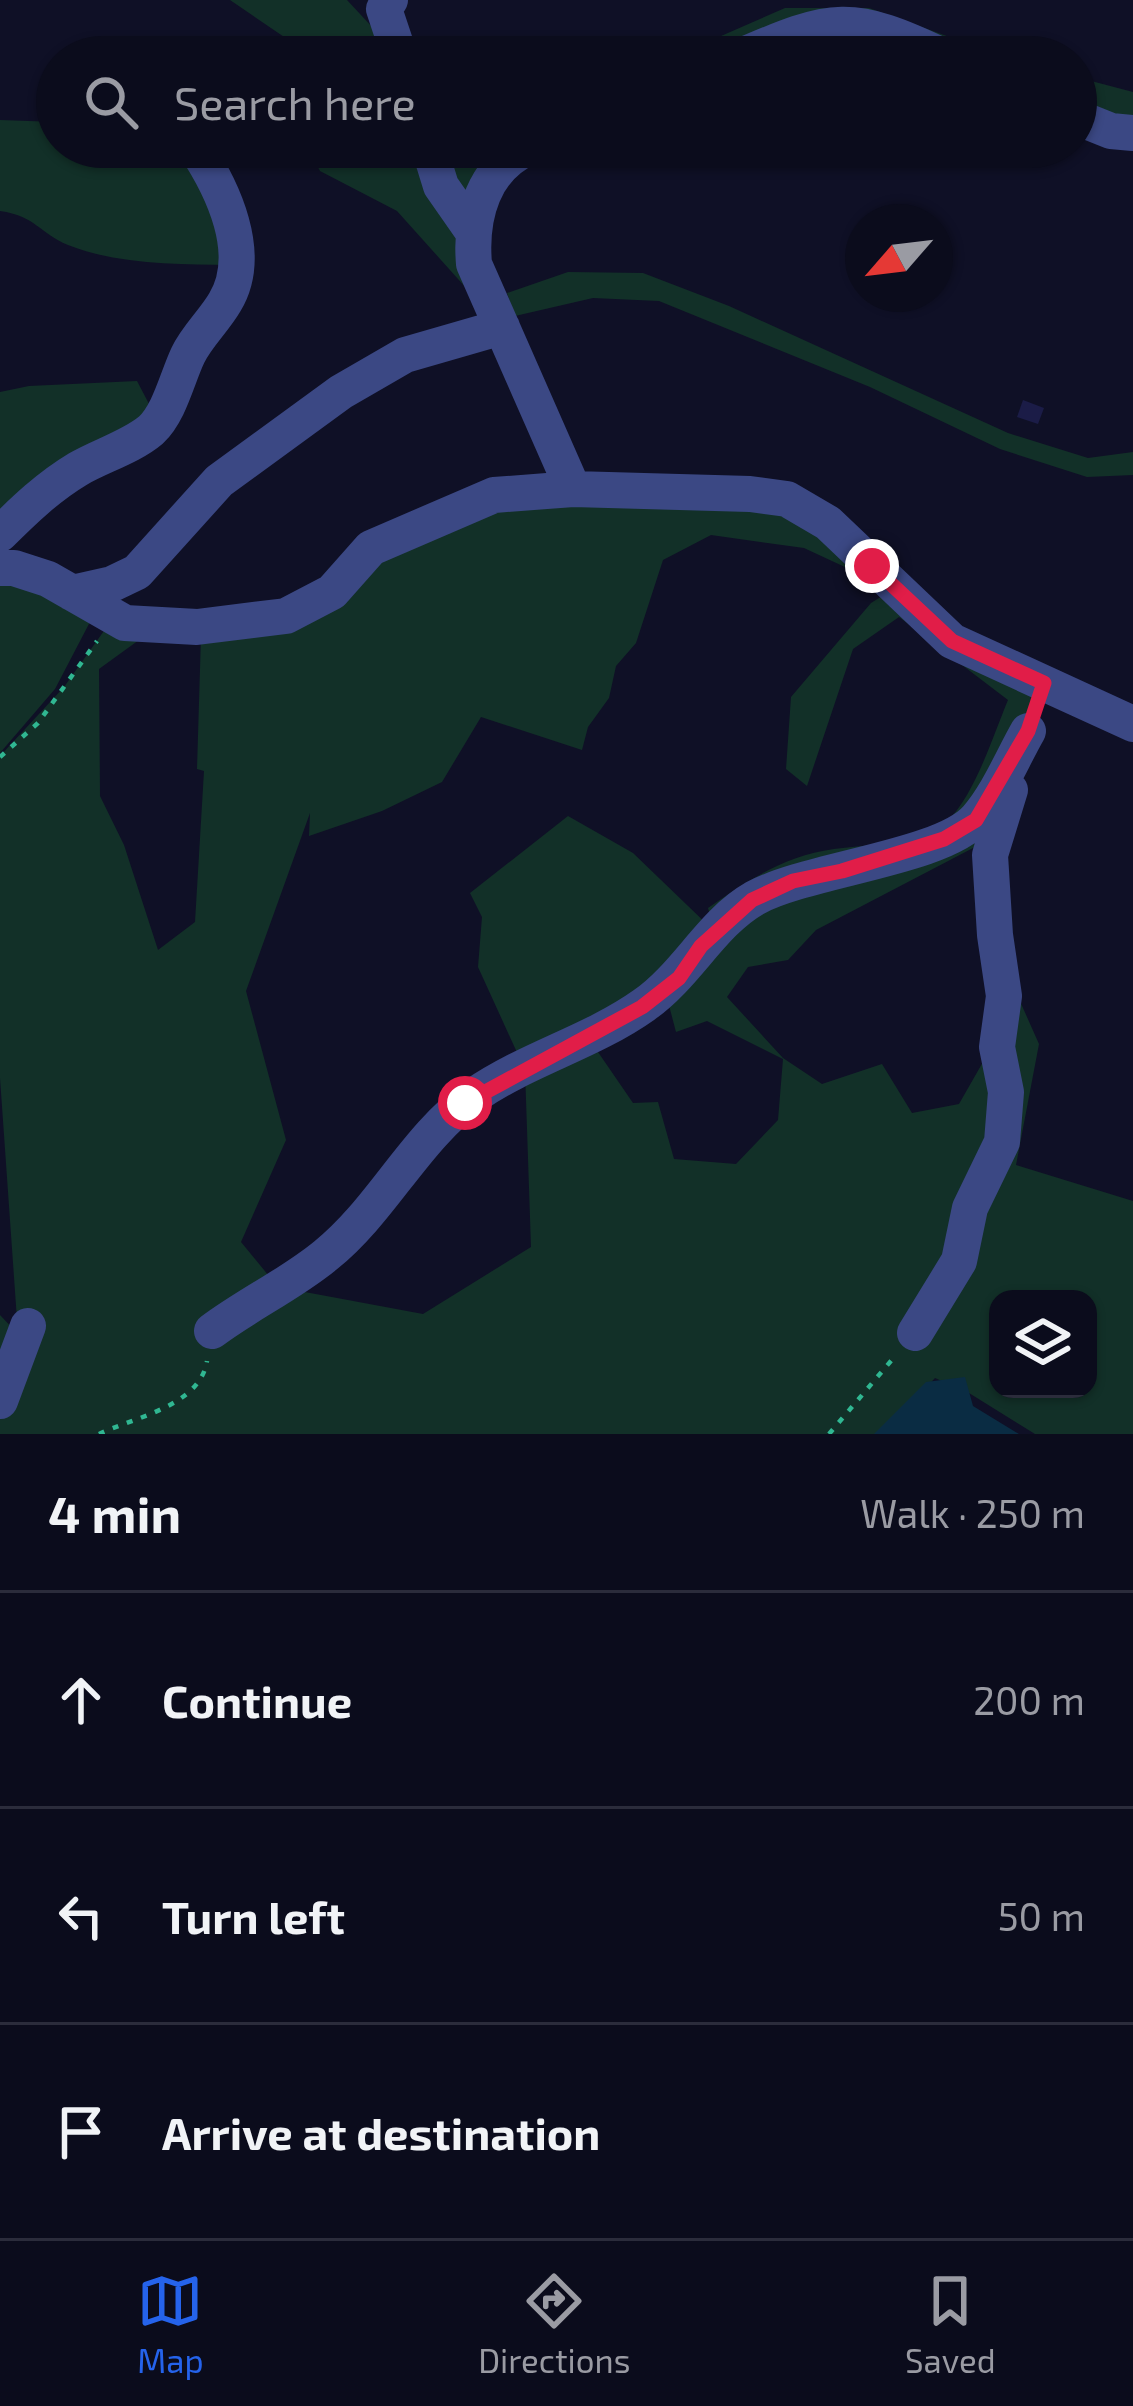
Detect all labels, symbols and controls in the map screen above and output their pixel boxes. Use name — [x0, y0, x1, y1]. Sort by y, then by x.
search box — [36, 36, 1097, 168]
icon: search — [78, 69, 144, 135]
text: Search here — [174, 75, 416, 129]
north arrow — [845, 204, 953, 312]
route end — [845, 539, 899, 593]
route start — [438, 1076, 492, 1130]
map controls — [989, 1290, 1097, 1398]
button: layers — [989, 1290, 1097, 1398]
text: 4 min — [48, 1482, 181, 1543]
text: Walk · 250 m — [860, 1489, 1085, 1536]
icon: ahead — [48, 1667, 114, 1733]
text: Continue — [162, 1673, 352, 1727]
text: 200 m — [973, 1676, 1085, 1723]
icon: left — [48, 1883, 114, 1949]
text: Turn left — [162, 1889, 345, 1943]
text: 50 m — [998, 1892, 1085, 1939]
icon: arrive — [48, 2099, 114, 2165]
text: Arrive at destination — [162, 2105, 600, 2159]
tab: Map — [137, 2268, 204, 2380]
tab: Directions — [478, 2268, 630, 2380]
tab: Saved — [905, 2268, 996, 2380]

